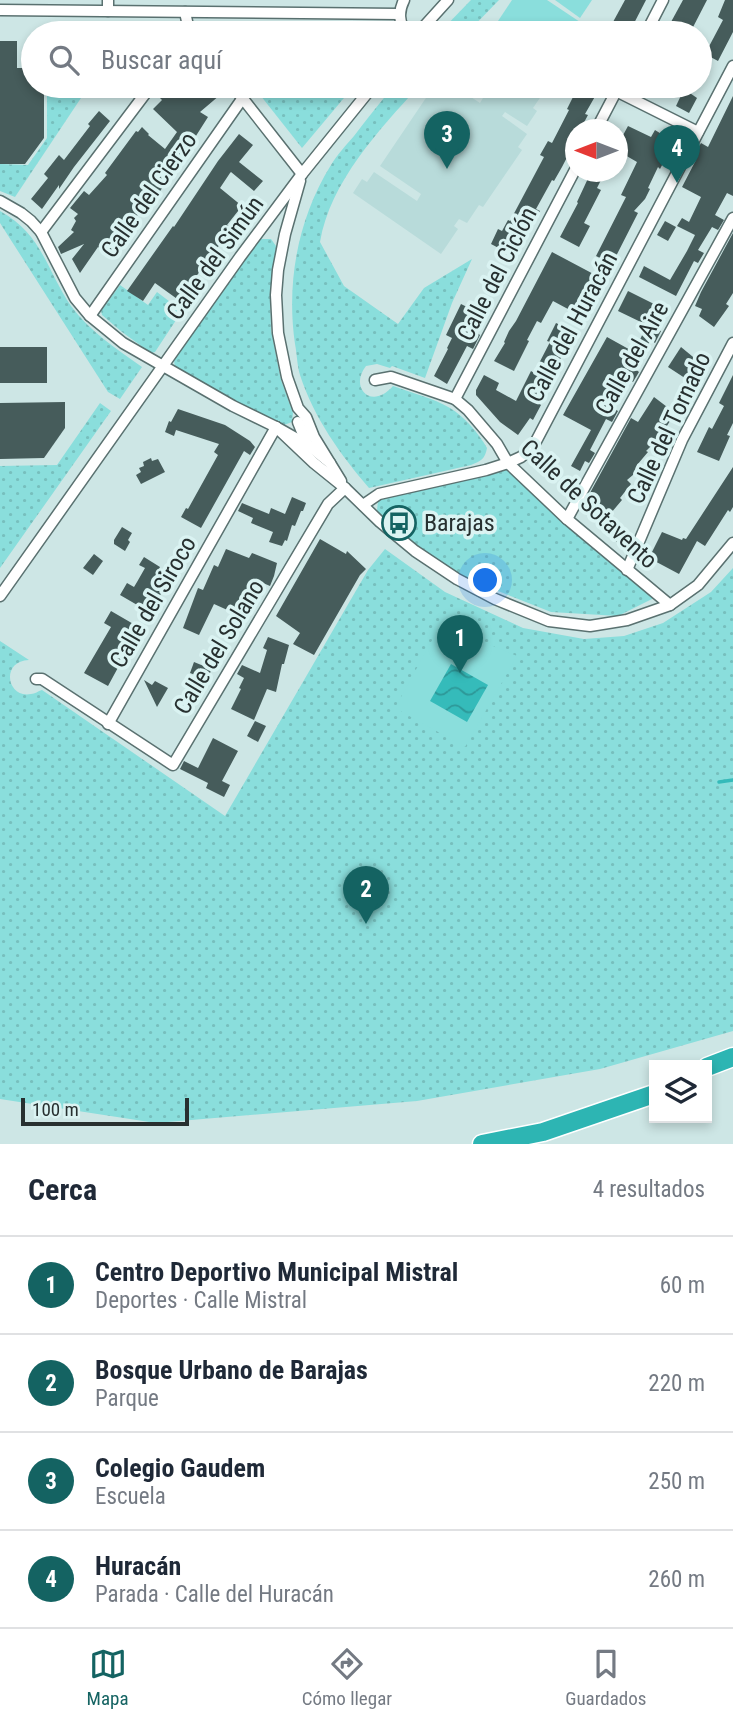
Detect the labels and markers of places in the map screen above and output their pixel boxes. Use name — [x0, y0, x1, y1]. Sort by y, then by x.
pin: 3 — [424, 111, 470, 169]
pin: 4 — [654, 125, 700, 183]
bus stop icon: Barajas — [380, 504, 418, 542]
place label: Barajas — [424, 509, 495, 537]
pin: 1 — [437, 615, 483, 673]
pin: 2 — [343, 866, 389, 924]

